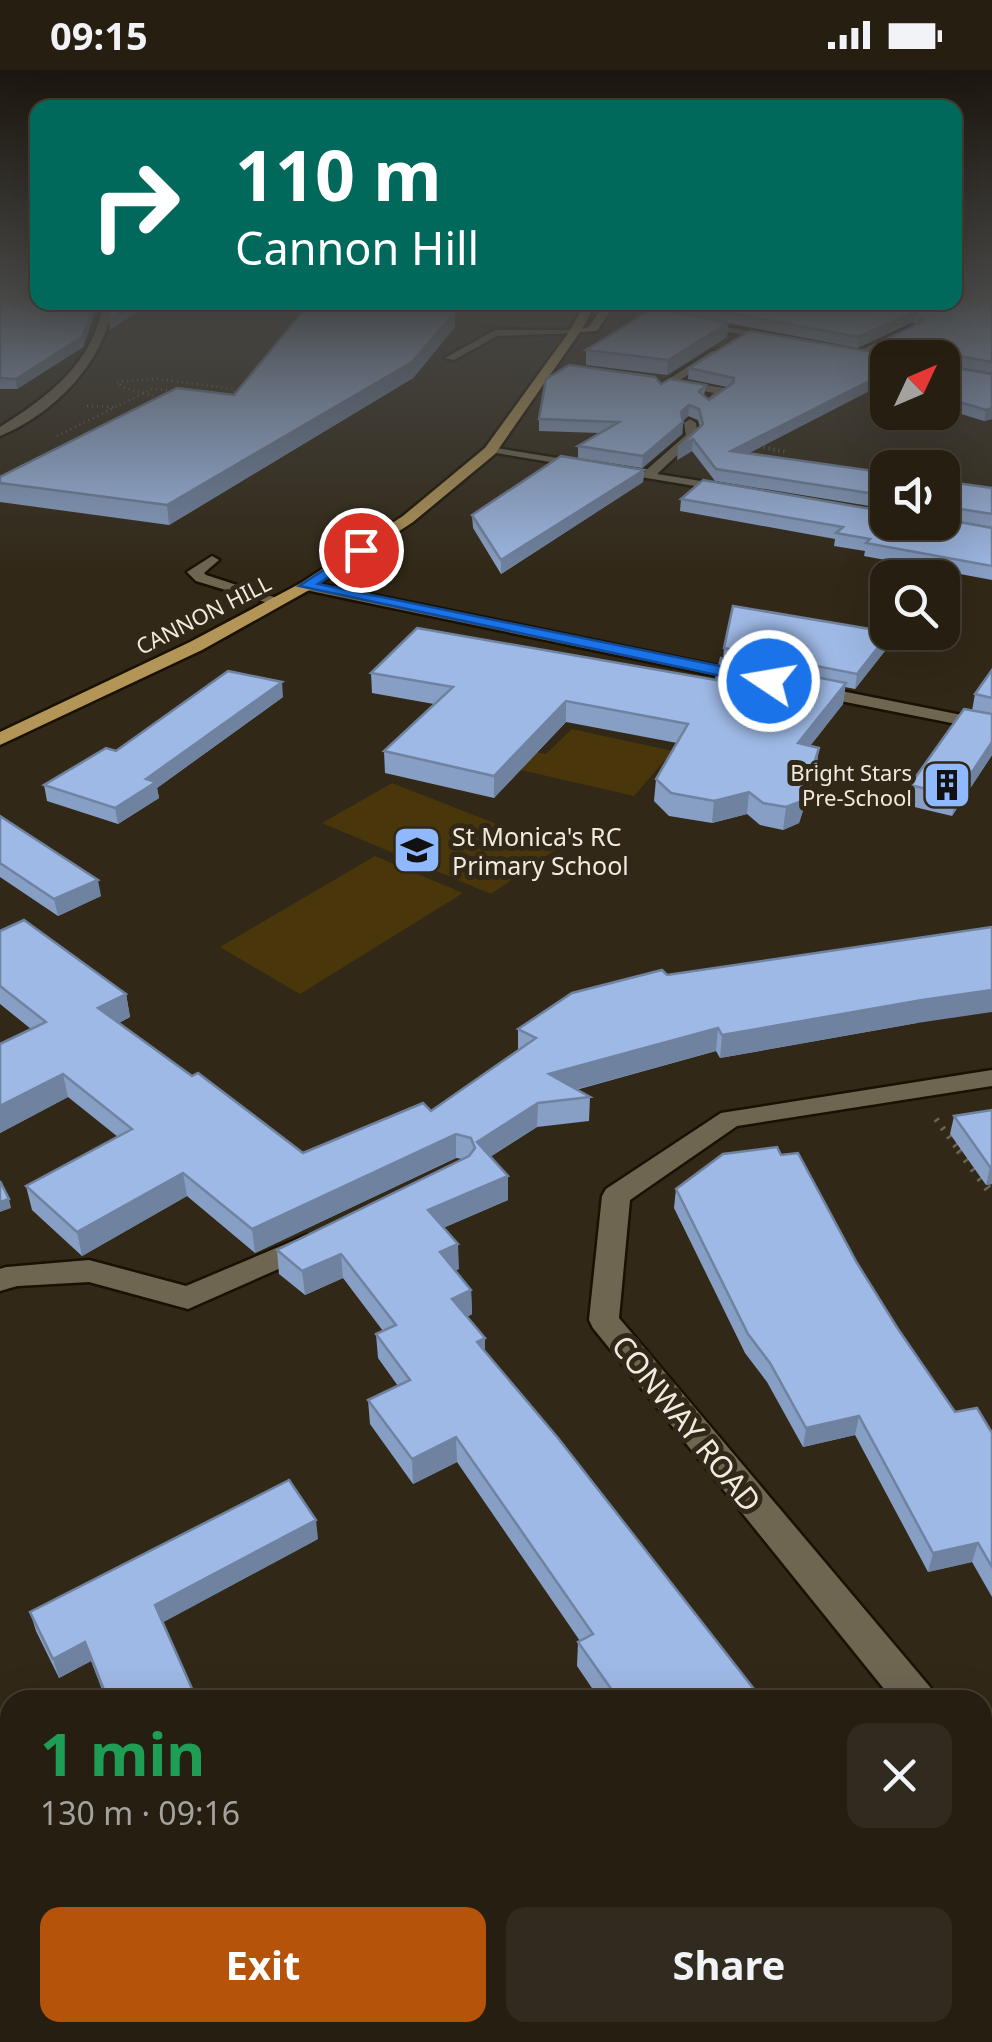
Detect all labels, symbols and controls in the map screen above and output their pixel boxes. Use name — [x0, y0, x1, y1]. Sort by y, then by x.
text: 09:15 — [50, 9, 148, 61]
text: 110 m — [235, 126, 442, 222]
icon: right — [70, 140, 200, 270]
text: Cannon Hill — [235, 217, 479, 278]
north arrow — [870, 340, 960, 430]
map controls — [870, 340, 960, 650]
button: sound — [870, 450, 960, 540]
pin — [319, 508, 404, 593]
icon: arrive — [334, 523, 389, 578]
button: search — [870, 560, 960, 650]
street label: CANNON HILL — [130, 567, 276, 661]
position arrow — [717, 629, 821, 733]
place label: Bright Stars Pre-School — [790, 757, 912, 812]
building icon: Bright Stars Pre-School — [921, 759, 973, 811]
place label: St Monica's RC Primary School — [452, 819, 629, 882]
school or university icon: St Monica's RC Primary School — [391, 824, 443, 876]
street label: CONWAY ROAD — [603, 1326, 771, 1520]
text: 1 min — [40, 1712, 205, 1794]
button: close — [847, 1723, 952, 1828]
text: 130 m · 09:16 — [40, 1791, 240, 1834]
button: Exit — [40, 1907, 486, 2022]
button: Share — [506, 1907, 952, 2022]

